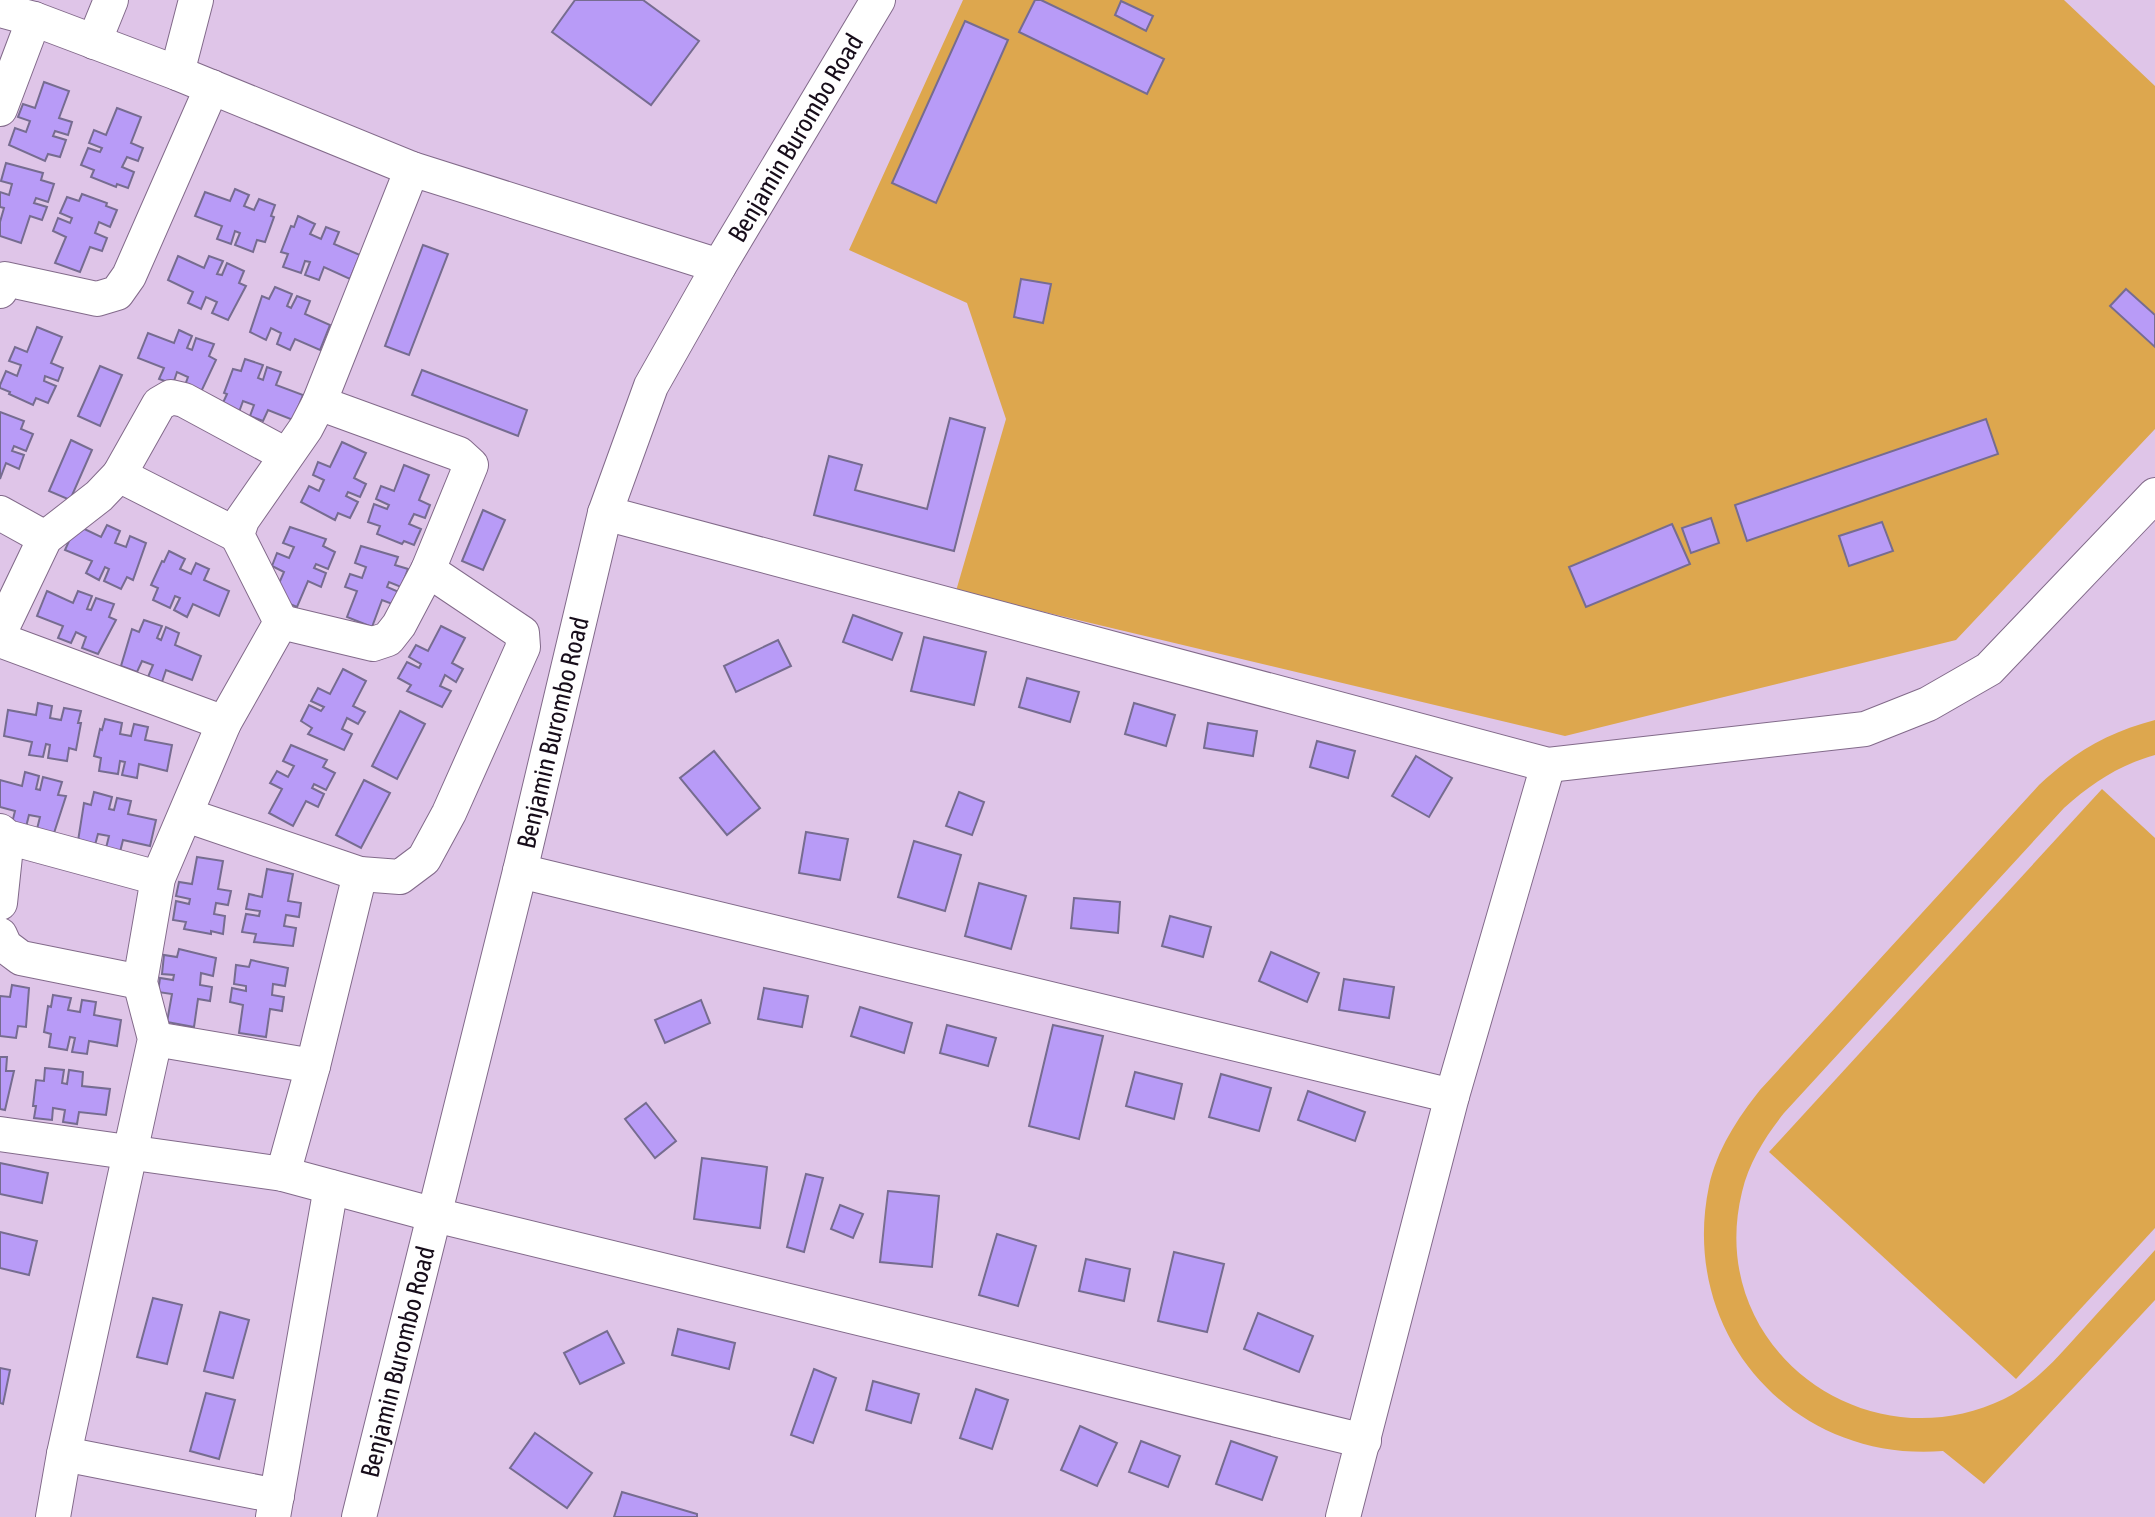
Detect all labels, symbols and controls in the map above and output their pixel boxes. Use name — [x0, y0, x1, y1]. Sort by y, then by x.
street label: Benjamin Burombo Road — [722, 28, 869, 247]
street label: Benjamin Burombo Road — [511, 614, 595, 851]
street label: Benjamin Burombo Road — [354, 1243, 441, 1480]

